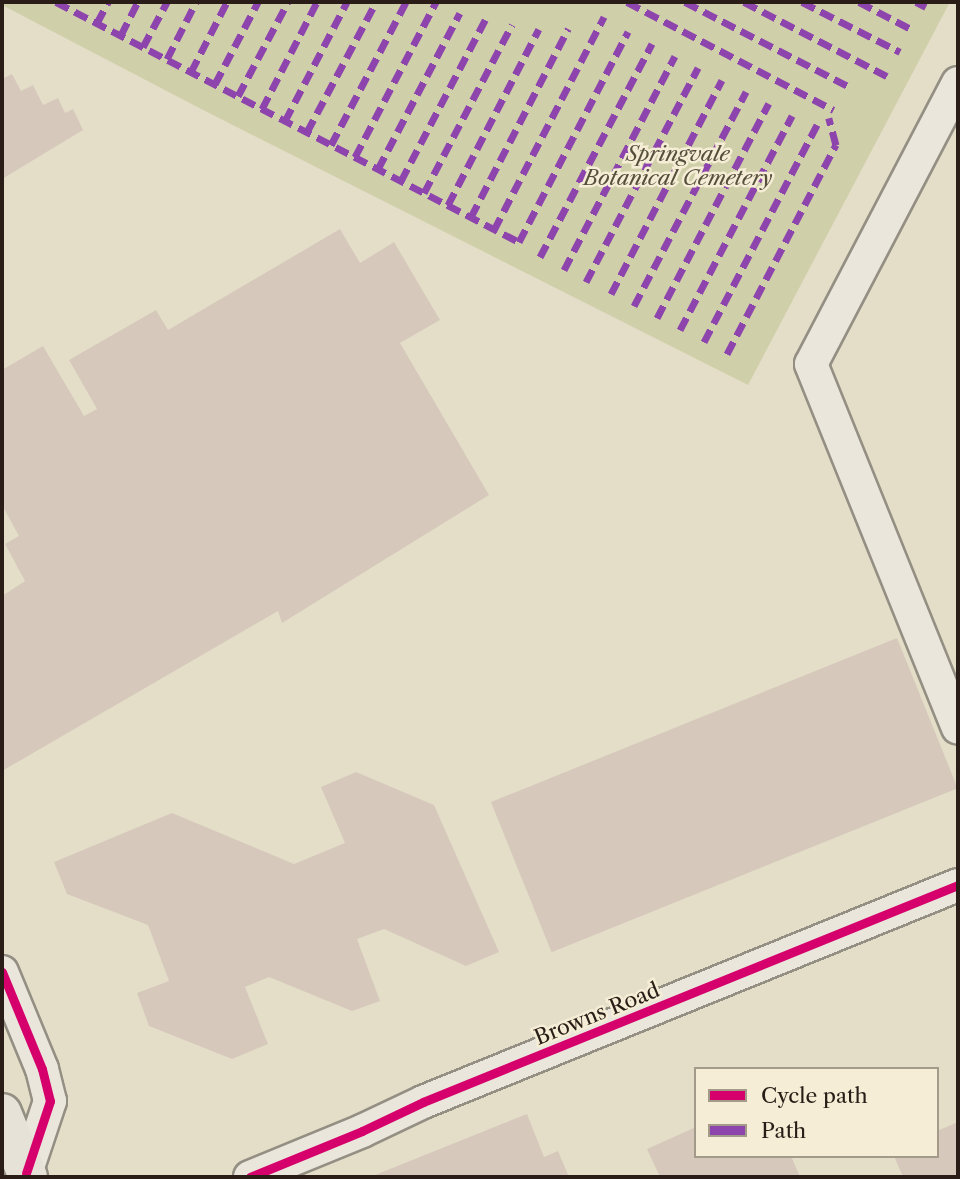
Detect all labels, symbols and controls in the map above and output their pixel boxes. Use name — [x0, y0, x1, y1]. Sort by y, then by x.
park label: Springvale Botanical Cemetery — [584, 141, 772, 191]
street label: Browns Road — [531, 977, 663, 1051]
legend — [694, 1067, 939, 1158]
text: Cycle path — [761, 1083, 868, 1108]
text: Path — [761, 1118, 806, 1143]

